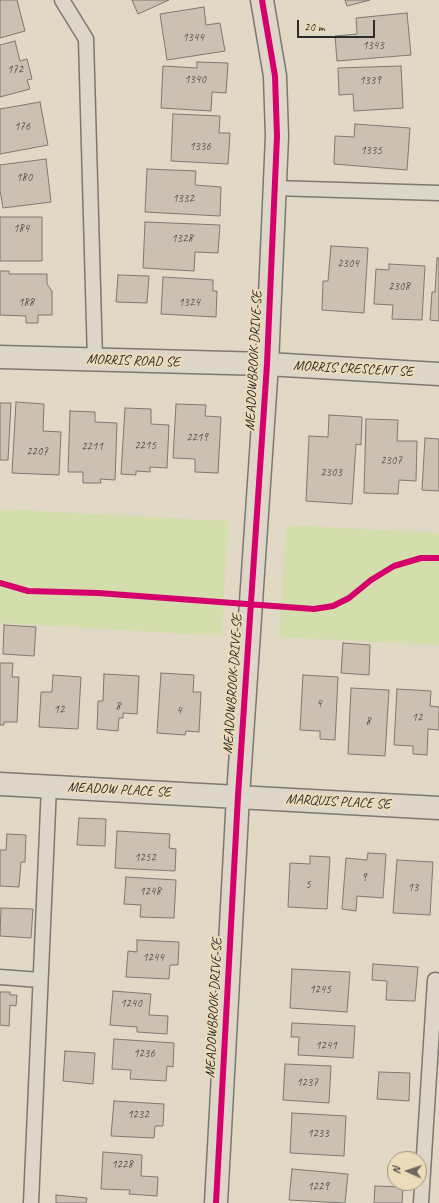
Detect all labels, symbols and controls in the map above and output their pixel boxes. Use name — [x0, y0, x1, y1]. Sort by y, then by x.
scale bar — [299, 12, 377, 38]
text: 20 m — [304, 19, 324, 35]
house number: 1344 — [182, 31, 204, 45]
house number: 1343 — [362, 39, 384, 53]
house number: 172 — [7, 63, 23, 77]
house number: 1340 — [184, 73, 206, 87]
house number: 1339 — [359, 74, 381, 88]
house number: 176 — [14, 120, 30, 134]
house number: 1336 — [189, 140, 211, 154]
house number: 1335 — [360, 144, 382, 158]
house number: 180 — [16, 171, 32, 185]
house number: 1332 — [172, 192, 194, 206]
house number: 184 — [13, 222, 29, 236]
house number: 1328 — [171, 232, 193, 246]
house number: 2304 — [337, 257, 359, 271]
house number: 2308 — [388, 280, 410, 294]
street label: MEADOWBROOK DRIVE SE — [242, 291, 266, 431]
house number: 188 — [18, 296, 34, 310]
house number: 1324 — [178, 296, 200, 310]
street label: MORRIS ROAD SE — [86, 351, 180, 371]
street label: MORRIS CRESCENT SE — [293, 357, 413, 381]
house number: 2219 — [186, 431, 208, 445]
house number: 2215 — [134, 439, 156, 453]
house number: 2211 — [81, 440, 103, 454]
house number: 2207 — [26, 445, 48, 459]
house number: 2307 — [380, 454, 402, 468]
house number: 2303 — [320, 466, 342, 480]
street label: MEADOWBROOK DRIVE SE — [220, 614, 246, 754]
house number: 4 — [316, 697, 322, 711]
house number: 8 — [115, 700, 121, 714]
house number: 12 — [54, 703, 64, 717]
house number: 4 — [176, 704, 182, 718]
house number: 12 — [412, 711, 422, 725]
house number: 8 — [365, 715, 371, 729]
street label: MEADOW PLACE SE — [67, 779, 171, 801]
street label: MARQUIS PLACE SE — [285, 791, 391, 813]
house number: 1252 — [134, 851, 156, 865]
house number: 9 — [361, 871, 367, 885]
house number: 5 — [305, 878, 311, 892]
house number: 13 — [408, 881, 418, 895]
house number: 1248 — [139, 885, 161, 899]
street label: MEADOWBROOK DRIVE SE — [202, 938, 226, 1078]
house number: 1244 — [142, 951, 164, 965]
house number: 1245 — [309, 983, 331, 997]
house number: 1240 — [120, 997, 142, 1011]
house number: 1241 — [315, 1039, 337, 1053]
house number: 1236 — [133, 1047, 155, 1061]
house number: 1237 — [296, 1076, 318, 1090]
house number: 1232 — [127, 1108, 149, 1122]
house number: 1233 — [307, 1127, 329, 1141]
north arrow — [387, 1151, 427, 1191]
house number: 1228 — [111, 1158, 133, 1172]
text: N — [389, 1167, 403, 1174]
house number: 1229 — [307, 1180, 329, 1194]

